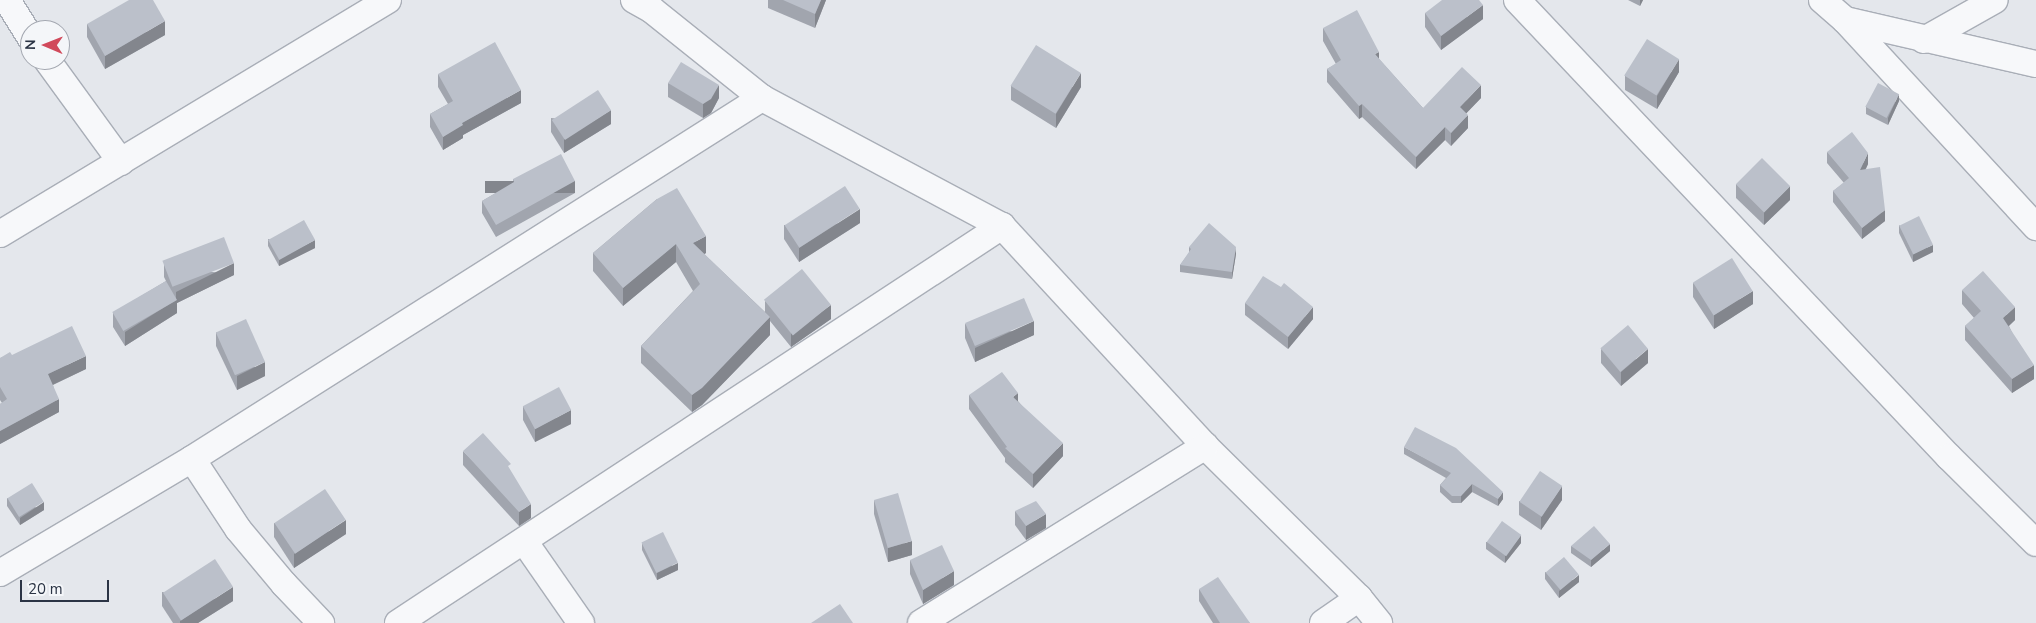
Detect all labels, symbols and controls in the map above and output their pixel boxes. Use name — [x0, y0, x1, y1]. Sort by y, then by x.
north arrow — [20, 20, 70, 70]
text: N — [21, 39, 40, 50]
scale bar — [22, 570, 111, 602]
text: 20 m — [28, 579, 63, 599]

